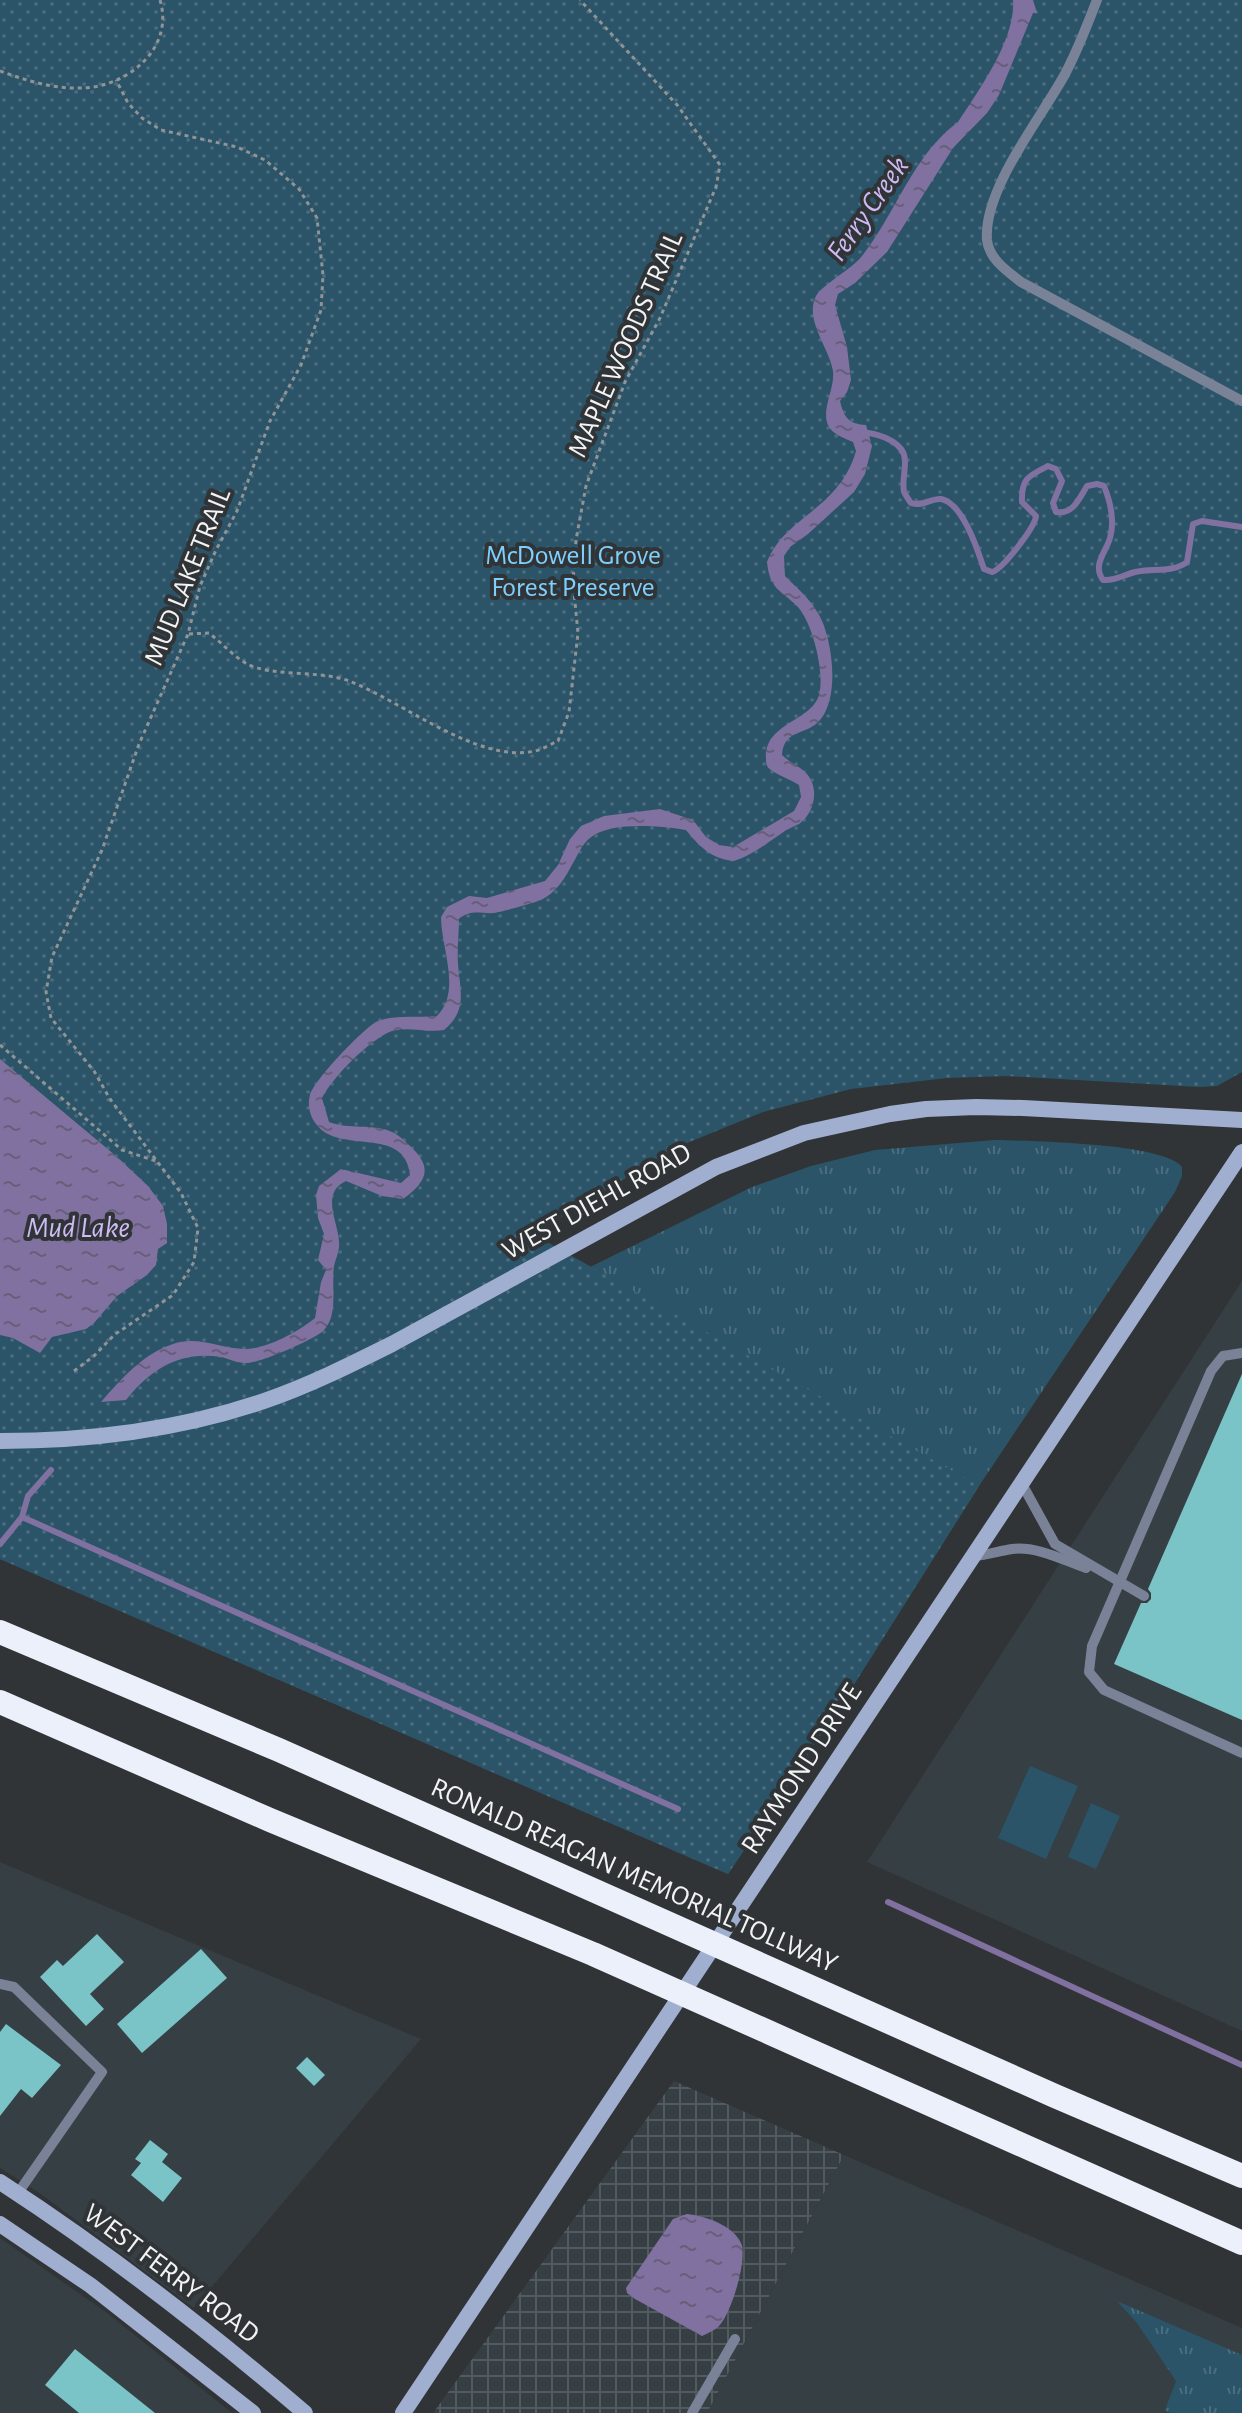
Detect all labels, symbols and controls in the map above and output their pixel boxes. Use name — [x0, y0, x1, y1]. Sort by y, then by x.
water label: Ferry Creek — [821, 151, 915, 267]
street label: MAPLE WOODS TRAIL — [564, 228, 688, 462]
street label: MUD LAKE TRAIL — [140, 484, 236, 669]
park label: McDowell Grove Forest Preserve — [485, 542, 661, 602]
street label: WEST DIEHL ROAD — [498, 1139, 696, 1265]
water label: Mud Lake — [26, 1213, 130, 1243]
street label: RAYMOND DRIVE — [737, 1679, 867, 1859]
street label: RONALD REAGAN MEMORIAL TOLLWAY — [427, 1773, 842, 1979]
street label: WEST FERRY ROAD — [78, 2199, 264, 2349]

